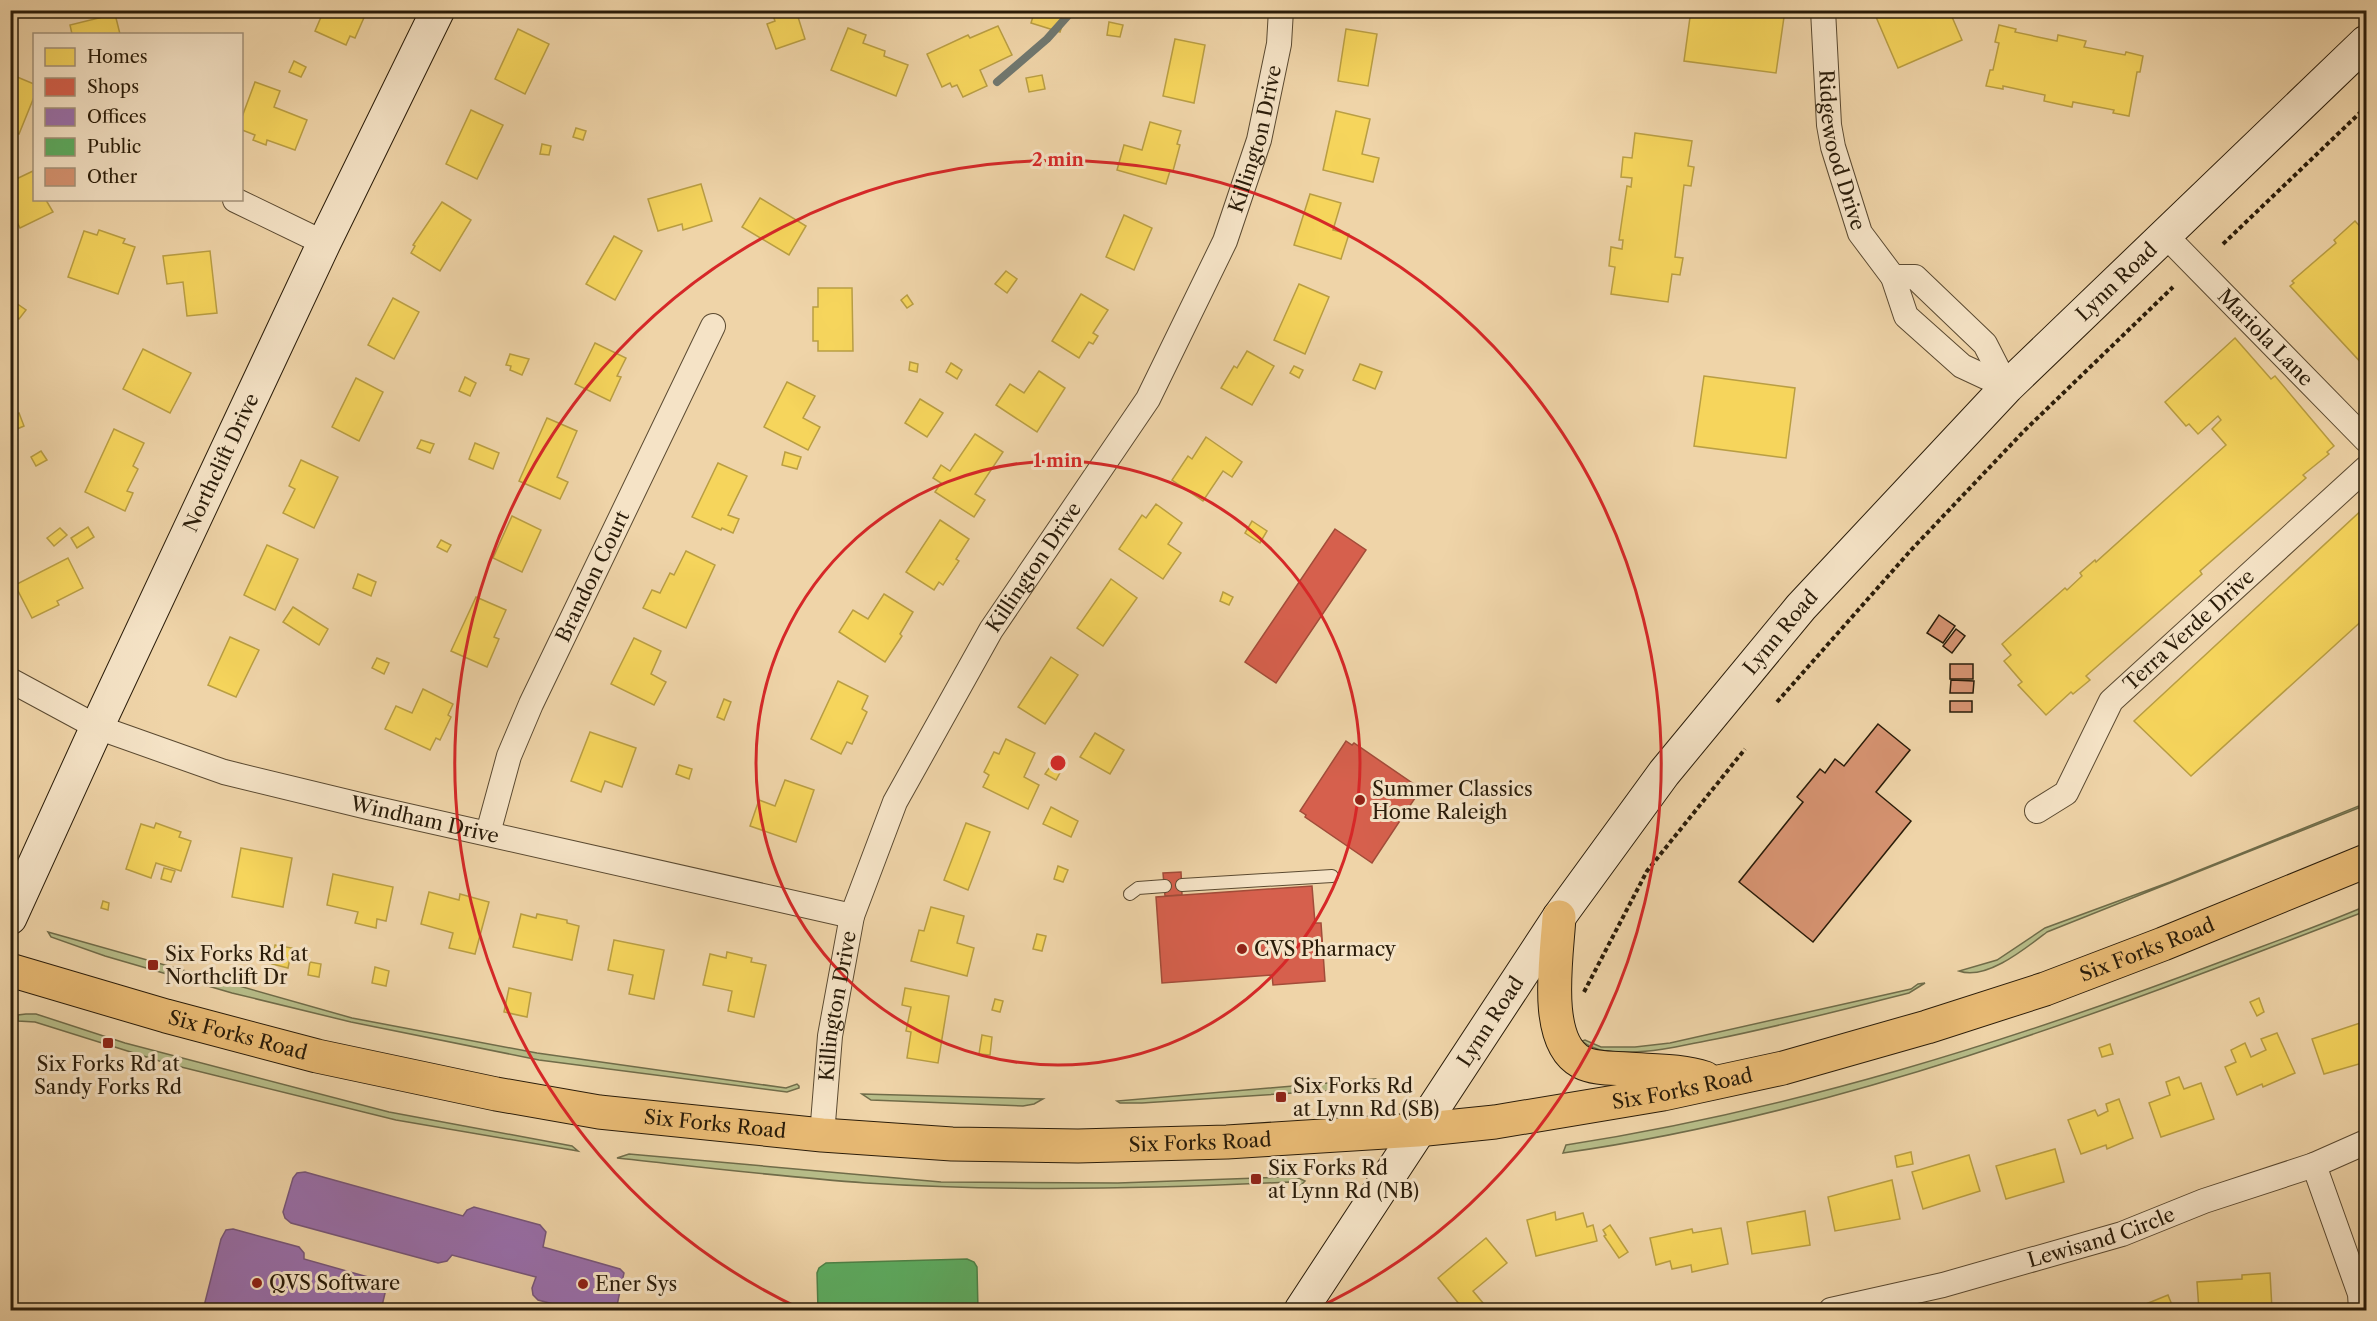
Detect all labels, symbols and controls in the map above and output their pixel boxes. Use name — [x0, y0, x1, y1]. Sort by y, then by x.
legend — [33, 33, 243, 201]
text: Homes — [87, 46, 148, 68]
street label: Killington Drive — [1223, 63, 1286, 216]
street label: Ridgewood Drive — [1814, 69, 1870, 233]
text: Shops — [87, 76, 139, 98]
text: Offices — [87, 106, 147, 128]
text: Public — [87, 136, 141, 158]
text: 2 min — [1032, 149, 1085, 171]
text: Other — [87, 166, 138, 188]
street label: Lynn Road — [2071, 237, 2162, 326]
street label: Mariola Lane — [2213, 284, 2318, 391]
street label: Northclift Drive — [178, 390, 264, 536]
text: 1 min — [1033, 450, 1083, 472]
street label: Killington Drive — [981, 498, 1086, 637]
street label: Brandon Court — [551, 507, 634, 646]
street label: Terra Verde Drive — [2118, 564, 2259, 696]
street label: Lynn Road — [1738, 585, 1823, 680]
centre of rings — [1048, 753, 1068, 773]
place label: Summer Classics Home Raleigh — [1372, 777, 1533, 824]
street label: Windham Drive — [347, 791, 501, 848]
marker: Summer Classics Home Raleigh — [1353, 793, 1367, 807]
street label: Six Forks Road — [2076, 912, 2218, 987]
street label: Killington Drive — [814, 929, 861, 1082]
place label: CVS Pharmacy — [1254, 937, 1397, 961]
place label: Six Forks Rd at Northclift Dr — [165, 942, 308, 989]
marker: CVS Pharmacy — [1235, 942, 1249, 956]
marker: Six Forks Rd at Northclift Dr — [146, 958, 160, 972]
street label: Lynn Road — [1452, 972, 1529, 1071]
street label: Six Forks Road — [166, 1005, 310, 1065]
marker: Six Forks Rd at Sandy Forks Rd — [101, 1036, 115, 1050]
place label: Six Forks Rd at Sandy Forks Rd — [34, 1052, 182, 1099]
street label: Six Forks Road — [1610, 1063, 1755, 1114]
place label: Six Forks Rd at Lynn Rd (SB) — [1293, 1074, 1439, 1121]
marker: Six Forks Rd at Lynn Rd (SB) — [1274, 1090, 1288, 1104]
street label: Six Forks Road — [643, 1105, 787, 1143]
street label: Six Forks Road — [1128, 1127, 1272, 1157]
place label: Six Forks Rd at Lynn Rd (NB) — [1268, 1156, 1419, 1203]
marker: Six Forks Rd at Lynn Rd (NB) — [1249, 1172, 1263, 1186]
street label: Lewisand Circle — [2025, 1202, 2178, 1272]
place label: QVS Software — [269, 1271, 400, 1295]
place label: Ener Sys — [595, 1272, 677, 1296]
marker: QVS Software — [250, 1276, 264, 1290]
marker: Ener Sys — [576, 1277, 590, 1291]

